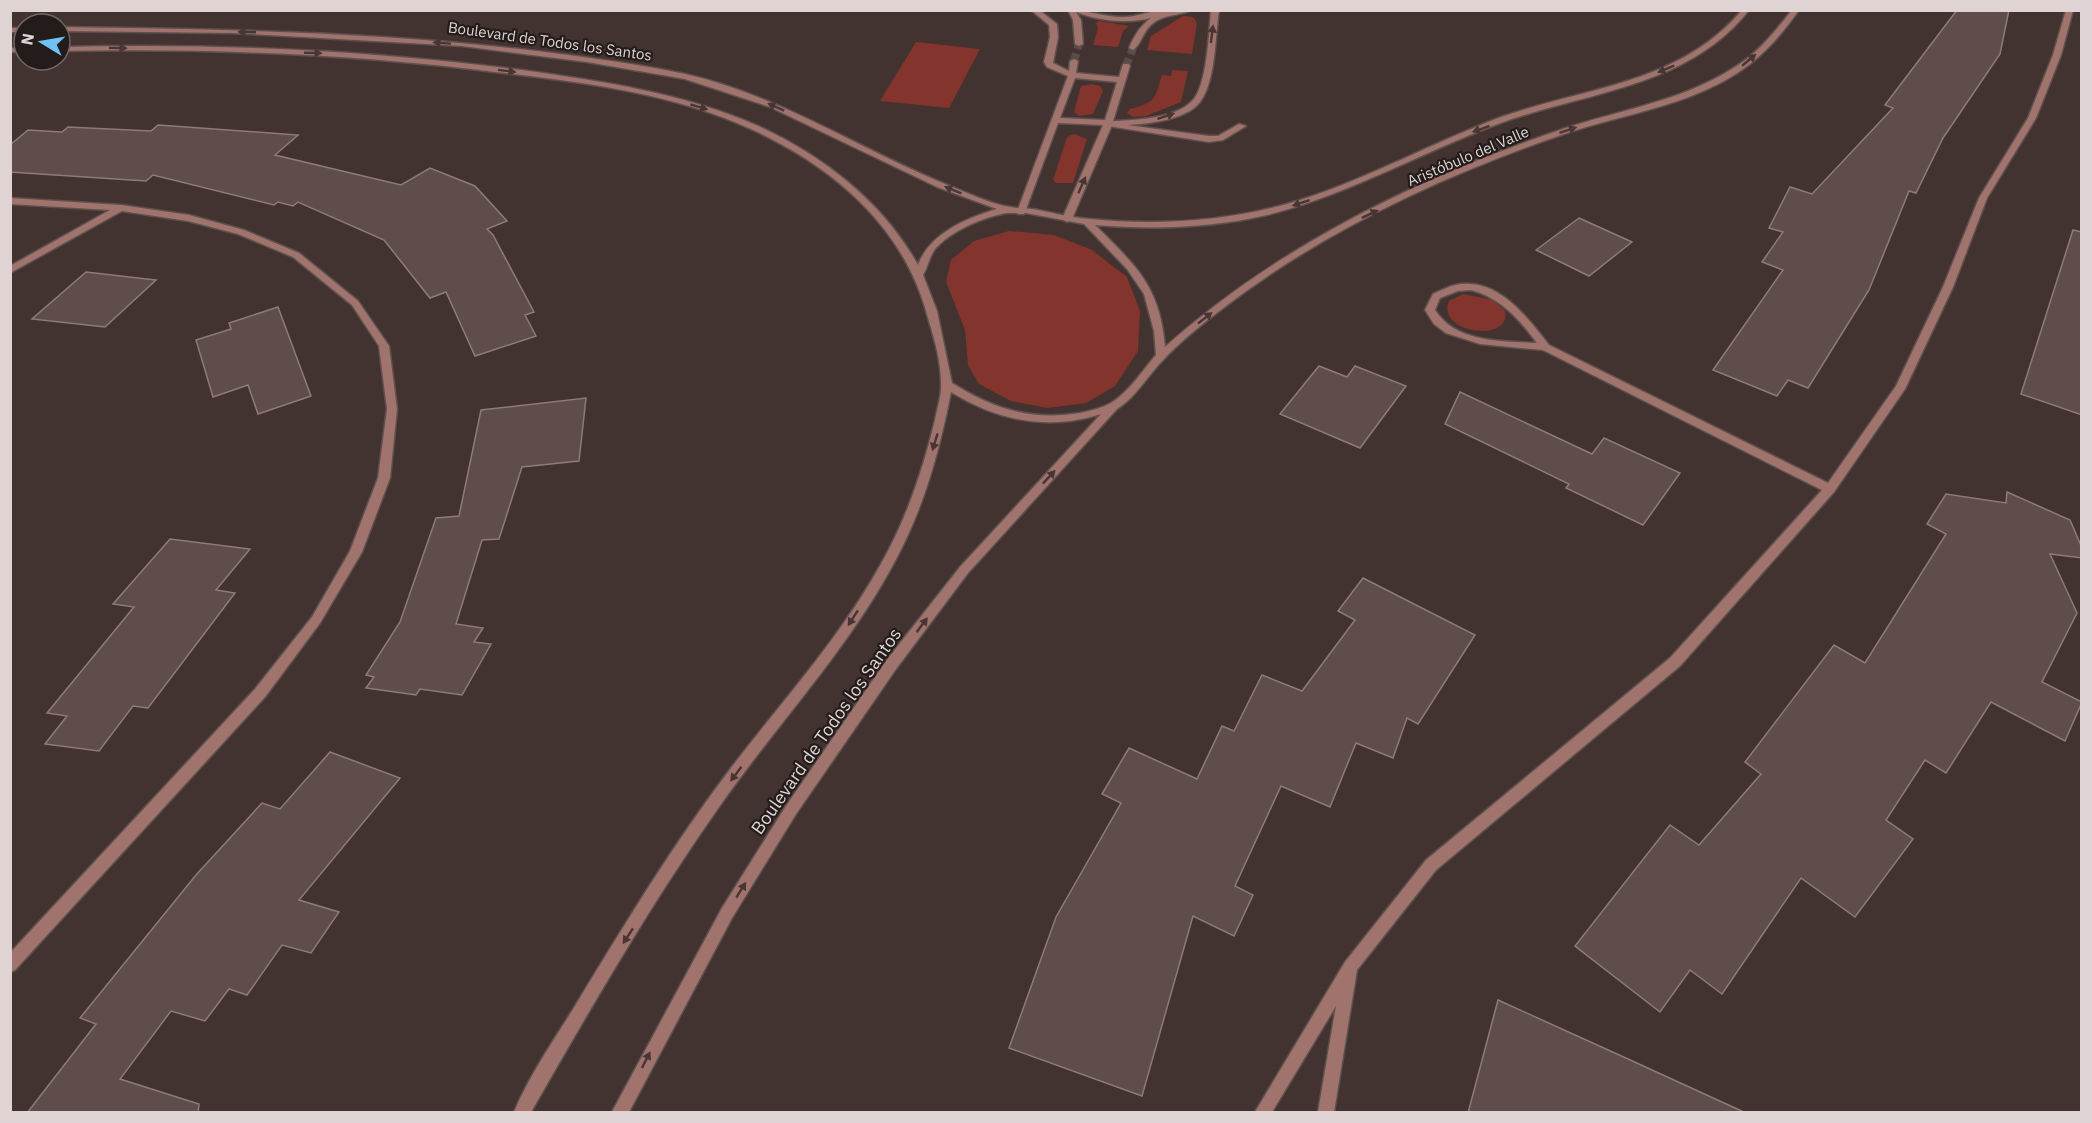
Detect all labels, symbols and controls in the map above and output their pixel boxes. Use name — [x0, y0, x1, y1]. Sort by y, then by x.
north arrow — [12, 12, 72, 72]
street label: Boulevard de Todos los Santos — [447, 17, 653, 65]
one-way arrow — [1207, 24, 1217, 43]
one-way arrow — [238, 27, 257, 36]
text: N — [16, 32, 38, 47]
one-way arrow — [432, 38, 451, 48]
one-way arrow — [109, 43, 128, 52]
one-way arrow — [304, 49, 323, 58]
one-way arrow — [1741, 54, 1757, 67]
one-way arrow — [1658, 64, 1675, 73]
one-way arrow — [498, 66, 517, 76]
one-way arrow — [767, 102, 785, 112]
one-way arrow — [690, 103, 708, 112]
one-way arrow — [1157, 111, 1175, 120]
street label: Aristóbulo del Valle — [1404, 122, 1532, 190]
one-way arrow — [1472, 124, 1490, 134]
one-way arrow — [1559, 125, 1577, 134]
one-way arrow — [1077, 175, 1087, 193]
one-way arrow — [943, 185, 961, 195]
one-way arrow — [1292, 199, 1310, 209]
one-way arrow — [1361, 209, 1378, 218]
one-way arrow — [1197, 311, 1213, 324]
one-way arrow — [930, 433, 940, 451]
one-way arrow — [1042, 470, 1056, 485]
one-way arrow — [847, 609, 859, 625]
one-way arrow — [916, 617, 928, 633]
street label: Boulevard de Todos los Santos — [746, 623, 906, 839]
one-way arrow — [730, 765, 742, 781]
one-way arrow — [736, 882, 747, 898]
one-way arrow — [623, 928, 634, 944]
one-way arrow — [641, 1052, 651, 1069]

